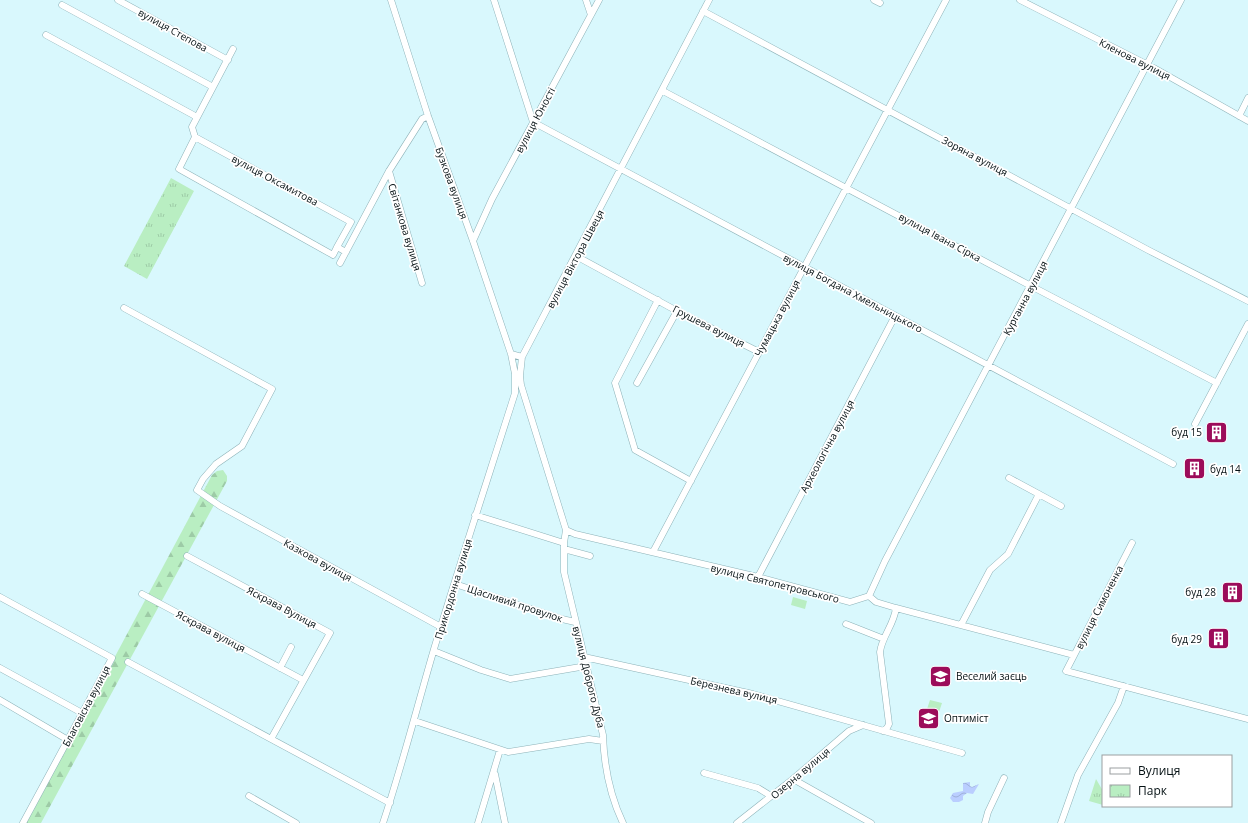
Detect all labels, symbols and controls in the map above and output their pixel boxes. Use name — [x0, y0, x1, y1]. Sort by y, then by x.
street label: вулиця Степова — [136, 5, 210, 55]
street label: Кленова вулиця — [1097, 35, 1173, 83]
street label: вулиця Юності — [512, 85, 558, 155]
street label: Зоряна вулиця — [940, 133, 1010, 179]
street label: Бузкова вулиця — [432, 145, 472, 221]
street label: вулиця Оксамитова — [229, 151, 321, 209]
street label: Світанкова вулиця — [385, 182, 425, 272]
street label: вулиця Віктора Швеця — [543, 207, 607, 311]
street label: вулиця Івана Сірка — [896, 209, 984, 265]
street label: вулиця Богдана Хмельницького — [781, 250, 925, 336]
street label: Курганна вулиця — [999, 258, 1051, 338]
street label: Чумацька вулиця — [751, 277, 803, 359]
street label: Грушева вулиця — [670, 302, 748, 350]
street label: Археологічна вулиця — [797, 397, 857, 495]
building icon: буд 15 — [1204, 419, 1230, 445]
place label: буд 15 — [1171, 425, 1202, 439]
building icon: буд 14 — [1182, 456, 1208, 482]
place label: буд 14 — [1210, 462, 1241, 476]
street label: Казкова вулиця — [281, 535, 355, 585]
street label: Прикордонна вулиця — [431, 537, 475, 641]
street label: вулиця Святопетровського — [709, 560, 841, 606]
street label: вулиця Симоненка — [1072, 563, 1126, 651]
building icon: буд 28 — [1219, 579, 1245, 605]
street label: Щасливий провулок — [465, 581, 565, 625]
street label: Яскрава Вулиця — [245, 583, 319, 631]
place label: буд 28 — [1185, 585, 1216, 599]
street label: Яскрава вулиця — [174, 607, 248, 655]
street label: вулиця Доброго Дуба — [570, 625, 608, 729]
building icon: буд 29 — [1205, 626, 1231, 652]
place label: буд 29 — [1171, 632, 1202, 646]
street label: Благовісна вулиця — [59, 663, 113, 749]
school or university icon: Веселий заєць — [927, 663, 953, 689]
place label: Веселий заєць — [956, 669, 1027, 683]
street label: Березнева вулиця — [689, 673, 779, 707]
school or university icon: Оптиміст — [916, 705, 942, 731]
place label: Оптиміст — [944, 711, 989, 725]
street label: Озерна вулиця — [767, 744, 833, 802]
legend — [1102, 755, 1232, 807]
text: Вулиця — [1138, 762, 1180, 779]
text: Парк — [1138, 782, 1168, 799]

